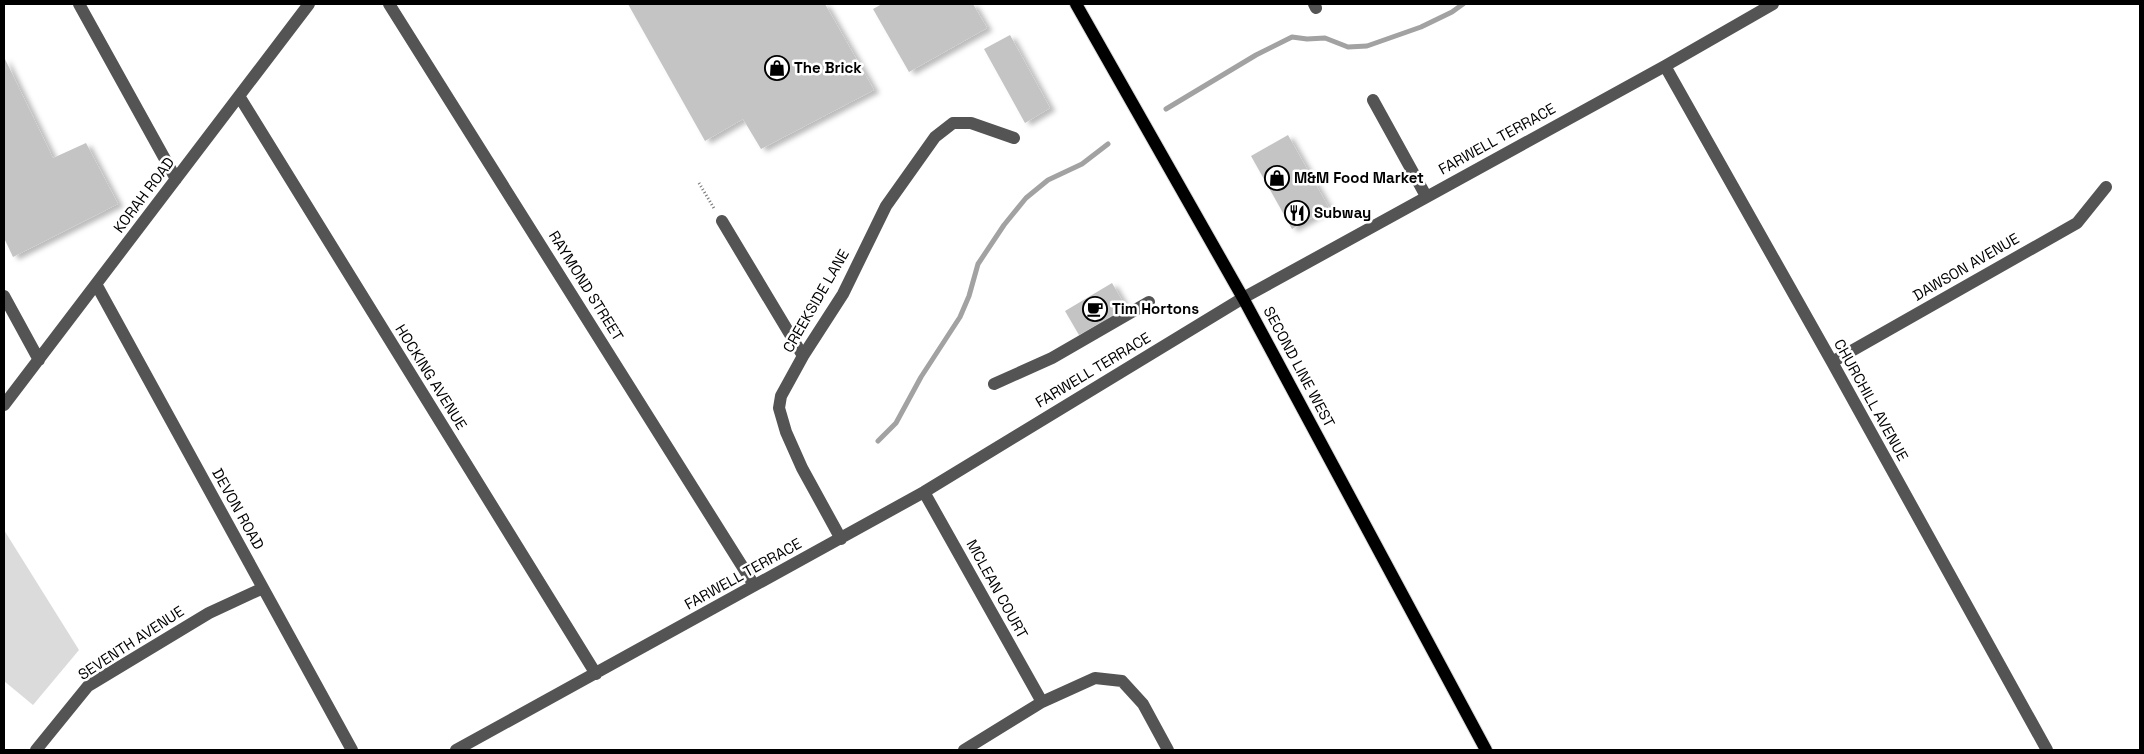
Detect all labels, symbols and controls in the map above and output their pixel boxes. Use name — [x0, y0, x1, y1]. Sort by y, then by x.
shop icon: The Brick — [764, 55, 790, 81]
place label: The Brick — [794, 58, 862, 77]
street label: FARWELL TERRACE — [1435, 99, 1559, 179]
street label: KORAH ROAD — [109, 153, 178, 236]
shop icon: M&M Food Market — [1264, 165, 1290, 191]
place label: M&M Food Market — [1294, 168, 1424, 187]
restaurant icon: Subway — [1284, 200, 1310, 226]
place label: Subway — [1314, 203, 1371, 222]
street label: RAYMOND STREET — [545, 227, 628, 345]
street label: DAWSON AVENUE — [1909, 228, 2022, 305]
street label: CREEKSIDE LANE — [778, 246, 853, 356]
cafe icon: Tim Hortons — [1082, 296, 1108, 322]
place label: Tim Hortons — [1112, 299, 1199, 318]
street label: SECOND LINE WEST — [1260, 303, 1339, 431]
street label: HOCKING AVENUE — [391, 321, 471, 433]
street label: FARWELL TERRACE — [1032, 328, 1154, 411]
street label: CHURCHILL AVENUE — [1830, 335, 1913, 464]
street label: DEVON ROAD — [208, 465, 269, 553]
street label: FARWELL TERRACE — [681, 534, 805, 614]
street label: MCLEAN COURT — [962, 536, 1033, 642]
street label: SEVENTH AVENUE — [74, 601, 187, 684]

